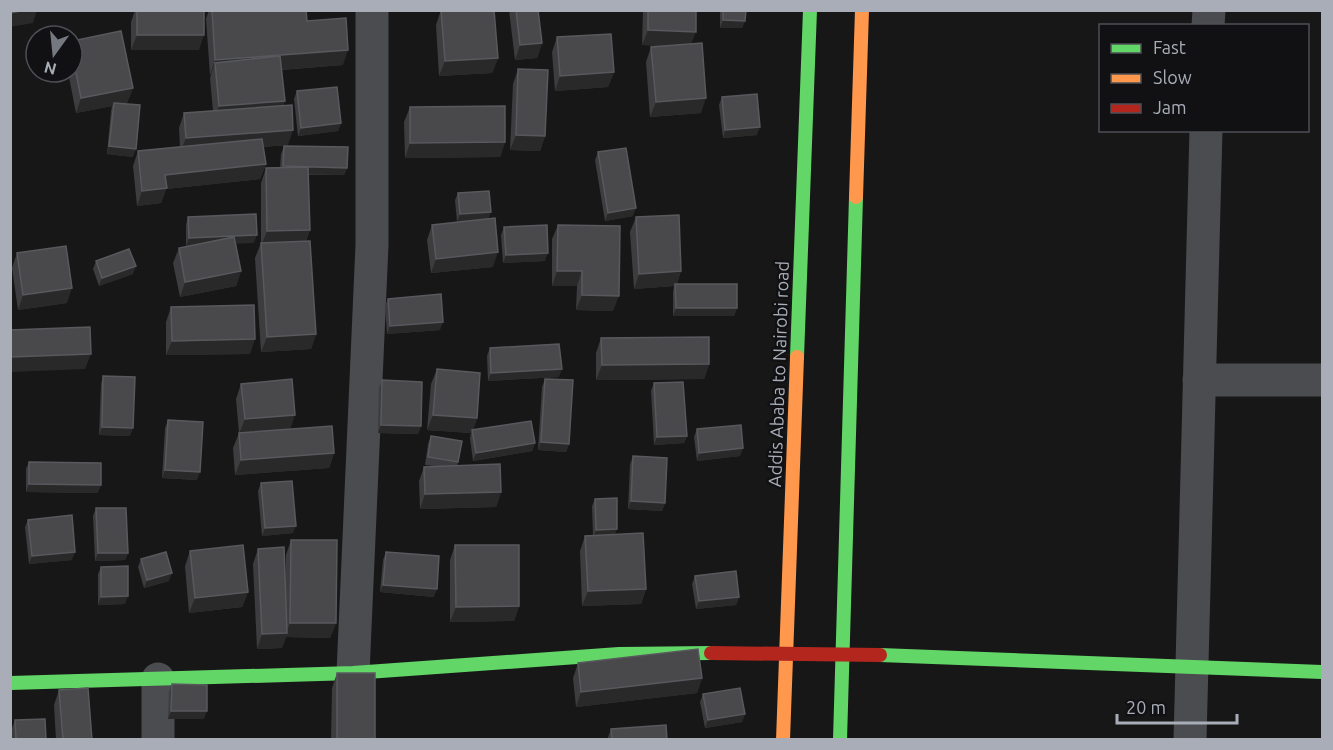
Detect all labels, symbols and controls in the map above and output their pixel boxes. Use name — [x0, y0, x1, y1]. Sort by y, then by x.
north arrow — [24, 24, 84, 84]
legend — [1099, 24, 1309, 132]
text: Fast — [1153, 37, 1186, 57]
text: N — [42, 58, 58, 79]
text: Slow — [1153, 67, 1192, 87]
text: Jam — [1153, 97, 1187, 117]
street label: Addis Ababa to Nairobi road — [764, 261, 792, 487]
scale bar — [1117, 687, 1237, 725]
text: 20 m — [1126, 697, 1166, 717]

